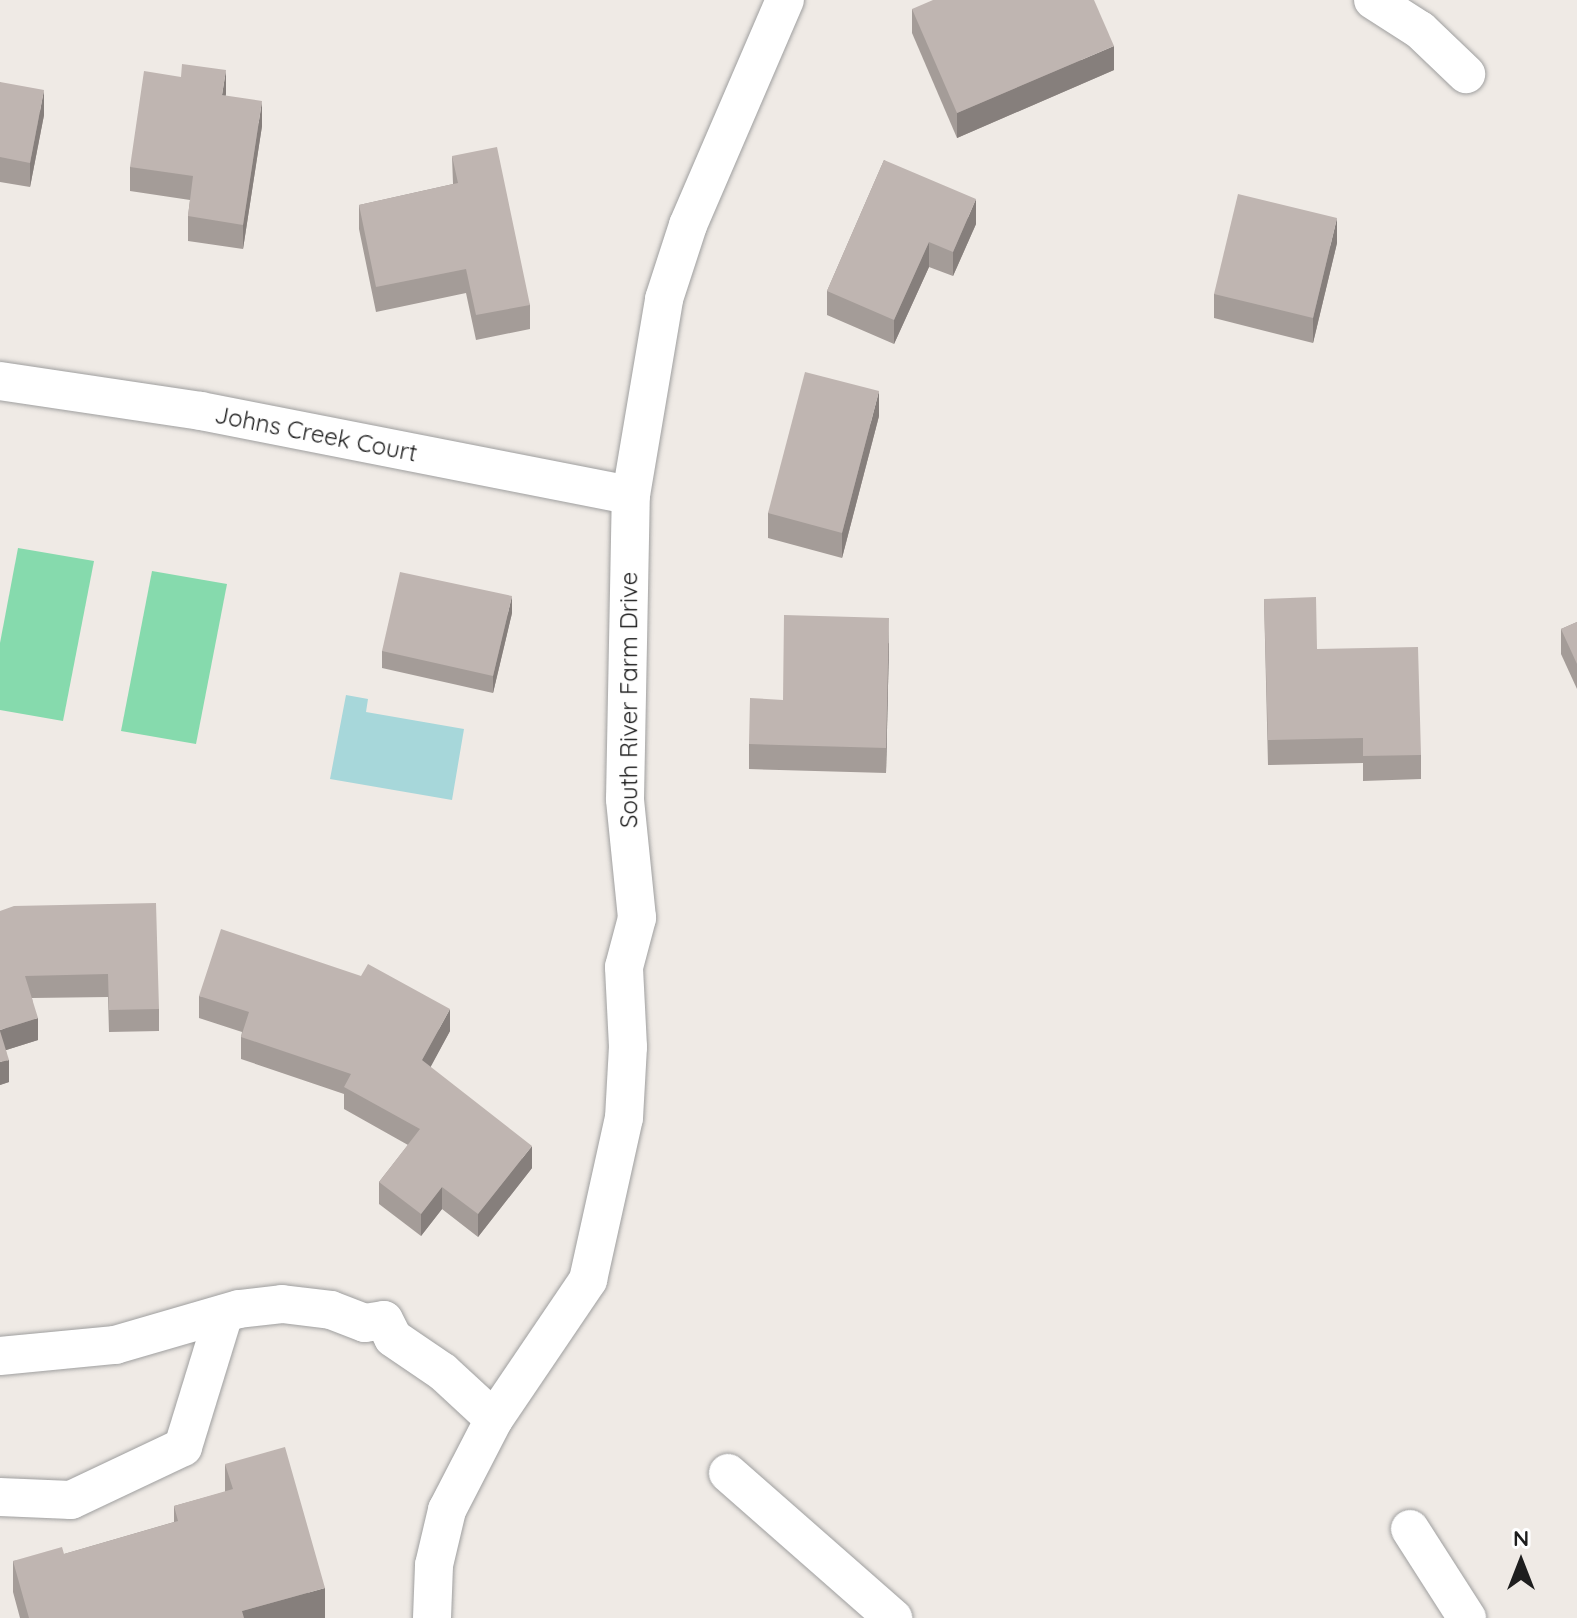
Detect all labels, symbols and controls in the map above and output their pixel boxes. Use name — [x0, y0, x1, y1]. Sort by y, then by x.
street label: Johns Creek Court — [212, 400, 420, 468]
street label: South River Farm Drive — [615, 572, 643, 828]
north arrow — [1481, 1522, 1561, 1602]
text: N — [1513, 1524, 1529, 1552]

